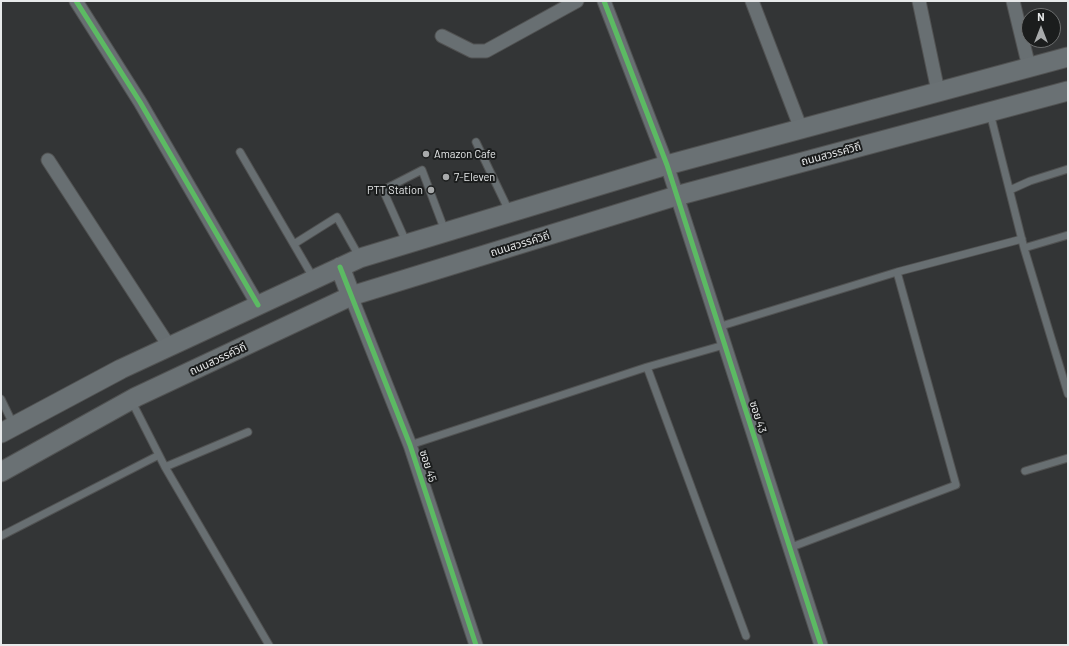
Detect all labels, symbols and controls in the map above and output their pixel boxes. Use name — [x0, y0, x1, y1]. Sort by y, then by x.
north arrow — [1021, 8, 1061, 48]
text: N — [1037, 10, 1045, 23]
street label: ถนนสวรรค์วิถี — [800, 140, 862, 168]
place label: Amazon Cafe — [434, 147, 496, 161]
marker: Amazon Cafe — [421, 149, 431, 159]
place label: 7-Eleven — [454, 170, 495, 184]
marker: 7-Eleven — [441, 172, 451, 182]
place label: PTT Station — [367, 183, 423, 197]
marker: PTT Station — [426, 185, 436, 195]
street label: ถนนสวรรค์วิถี — [489, 229, 551, 259]
street label: ถนนสวรรค์วิถี — [187, 340, 249, 378]
street label: ซอย 43 — [747, 399, 769, 435]
street label: ซอย 45 — [417, 448, 439, 484]

